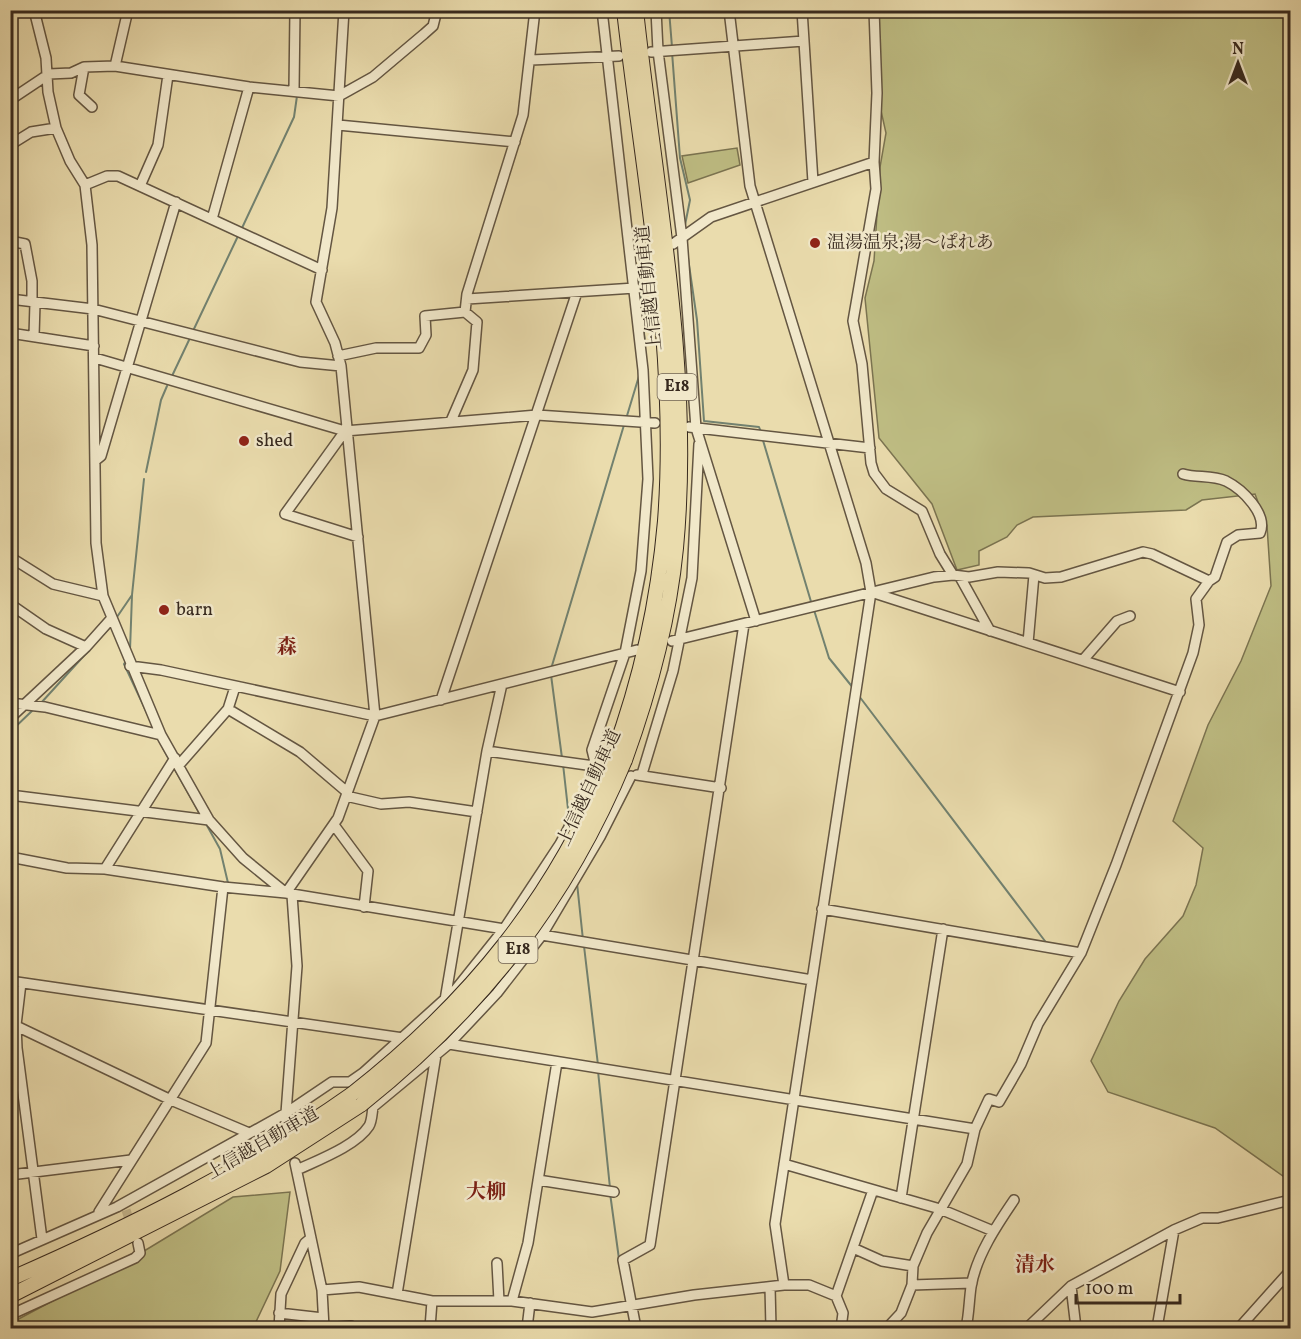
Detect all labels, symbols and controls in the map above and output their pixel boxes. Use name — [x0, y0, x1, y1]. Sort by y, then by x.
north arrow — [1208, 33, 1268, 93]
text: N — [1232, 39, 1244, 61]
street label: 上信越自動車道 — [631, 224, 669, 352]
place label: 温湯温泉;湯〜ぱれあ — [827, 231, 994, 256]
marker: 温湯温泉;湯〜ぱれあ — [808, 236, 822, 250]
road number: E18 — [658, 374, 696, 400]
place label: shed — [256, 429, 293, 454]
marker: shed — [237, 434, 251, 448]
place label: barn — [176, 598, 213, 623]
marker: barn — [157, 603, 171, 617]
district label: 森 — [277, 634, 297, 662]
street label: 上信越自動車道 — [552, 726, 628, 850]
road number: E18 — [498, 937, 538, 963]
street label: 上信越自動車道 — [202, 1102, 324, 1186]
district label: 大柳 — [466, 1179, 506, 1207]
district label: 清水 — [1015, 1252, 1055, 1280]
scale bar — [1076, 1267, 1180, 1305]
text: 100 m — [1085, 1277, 1134, 1302]

